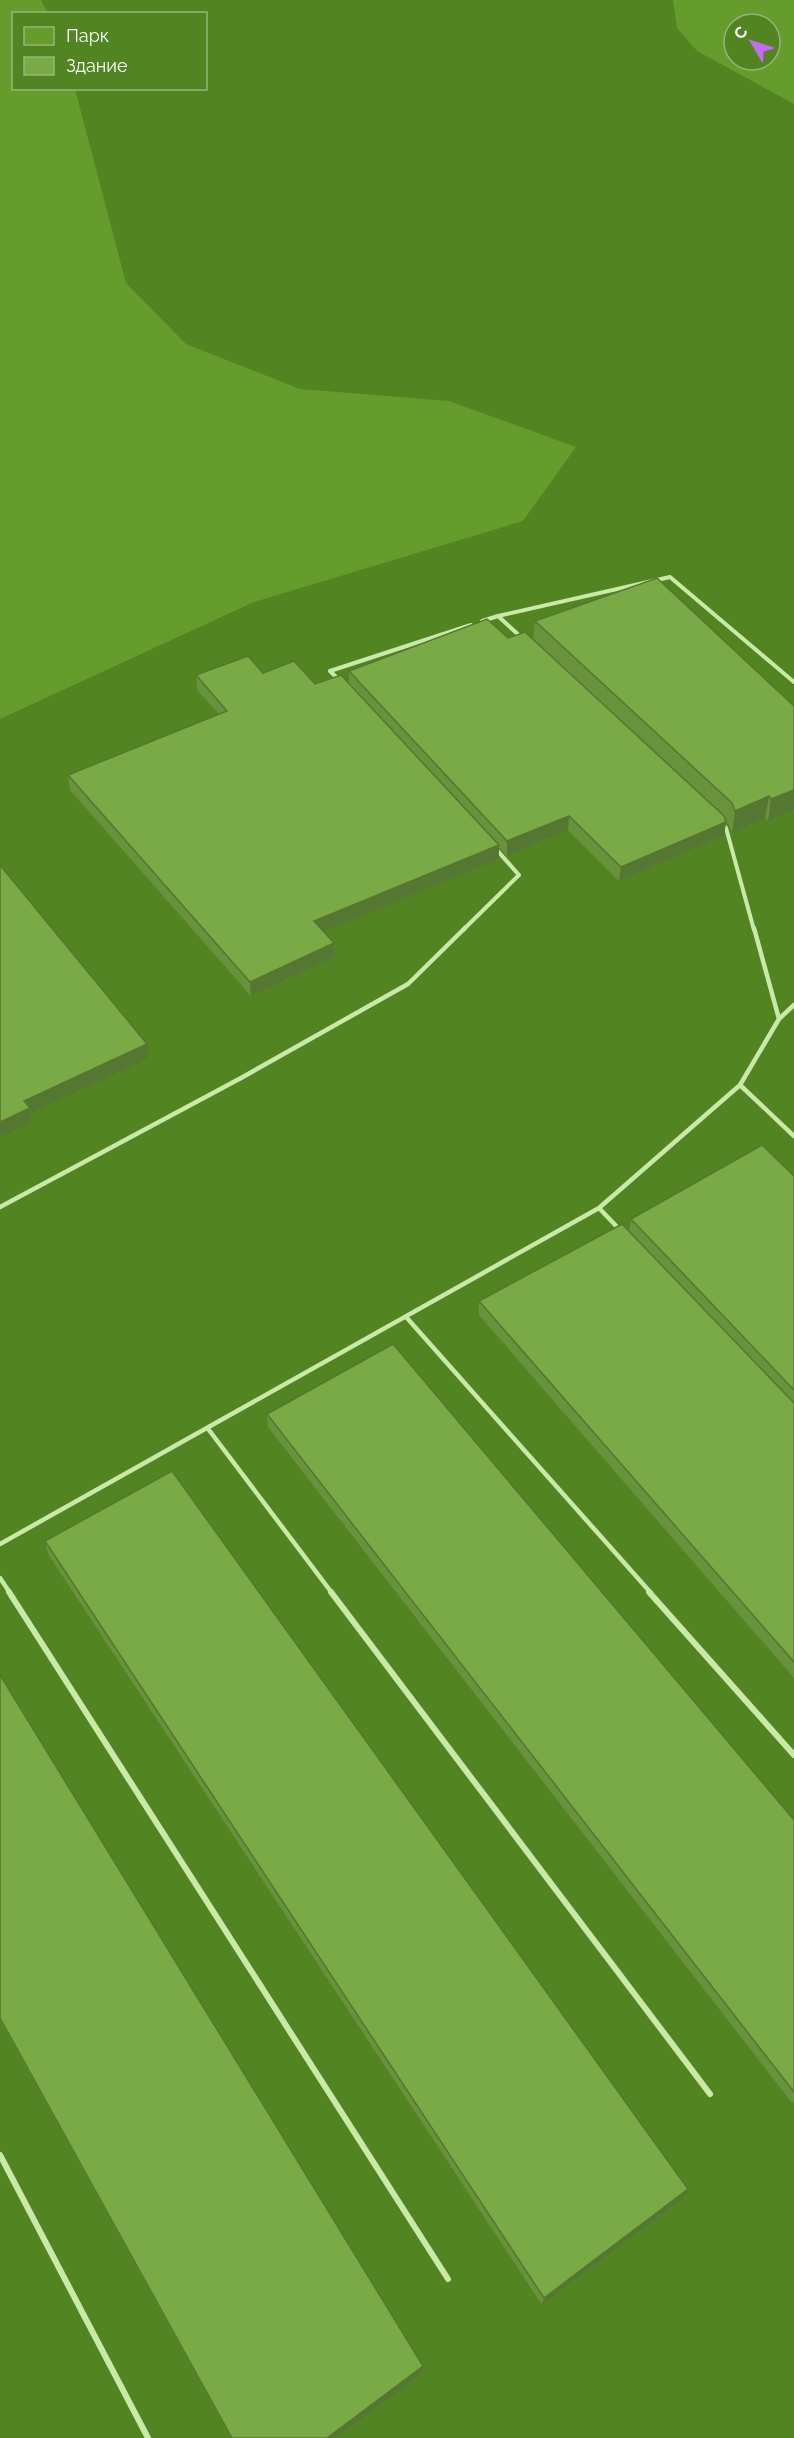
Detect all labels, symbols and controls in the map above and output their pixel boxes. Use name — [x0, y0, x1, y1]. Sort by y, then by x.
legend — [12, 12, 207, 90]
north arrow — [722, 12, 782, 72]
text: С — [730, 23, 752, 43]
text: Парк — [66, 25, 109, 46]
text: Здание — [66, 55, 128, 76]

